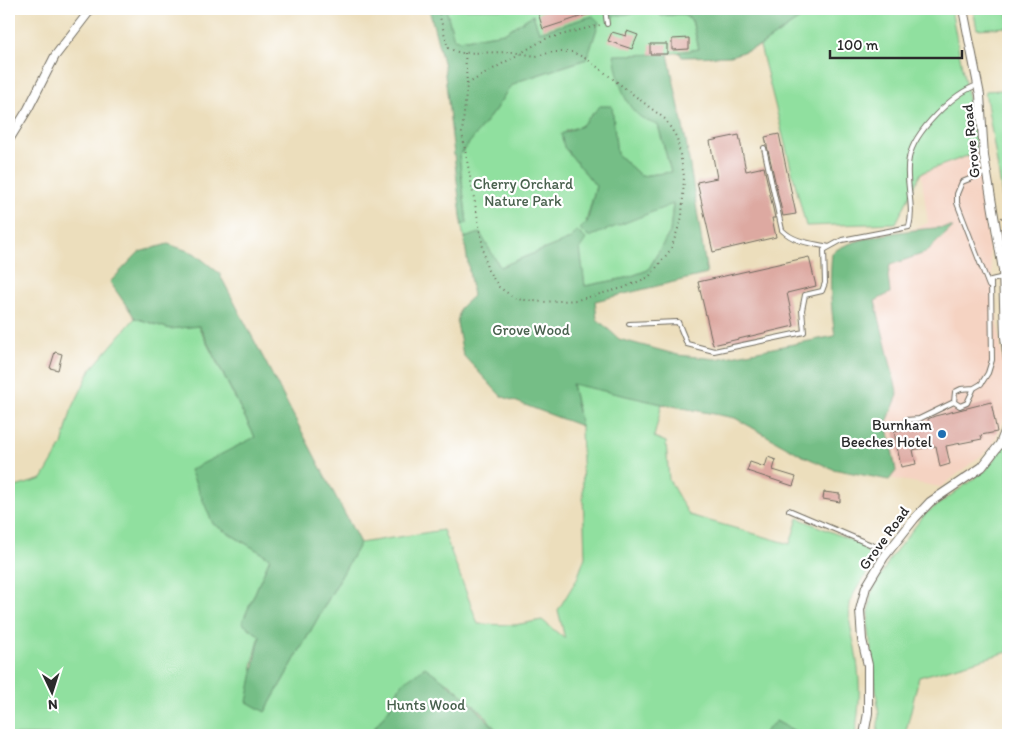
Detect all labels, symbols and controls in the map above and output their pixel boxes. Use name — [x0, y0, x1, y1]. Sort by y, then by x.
scale bar — [830, 28, 962, 60]
text: 100 m — [837, 36, 879, 54]
street label: Grove Road — [958, 103, 984, 179]
park label: Cherry Orchard Nature Park — [473, 175, 573, 210]
park label: Grove Wood — [492, 321, 570, 339]
place label: Burnham Beeches Hotel — [841, 416, 933, 451]
marker: Burnham Beeches Hotel — [936, 428, 948, 440]
street label: Grove Road — [855, 503, 913, 573]
north arrow — [28, 666, 78, 716]
text: N — [48, 696, 58, 713]
park label: Hunts Wood — [386, 696, 466, 714]

